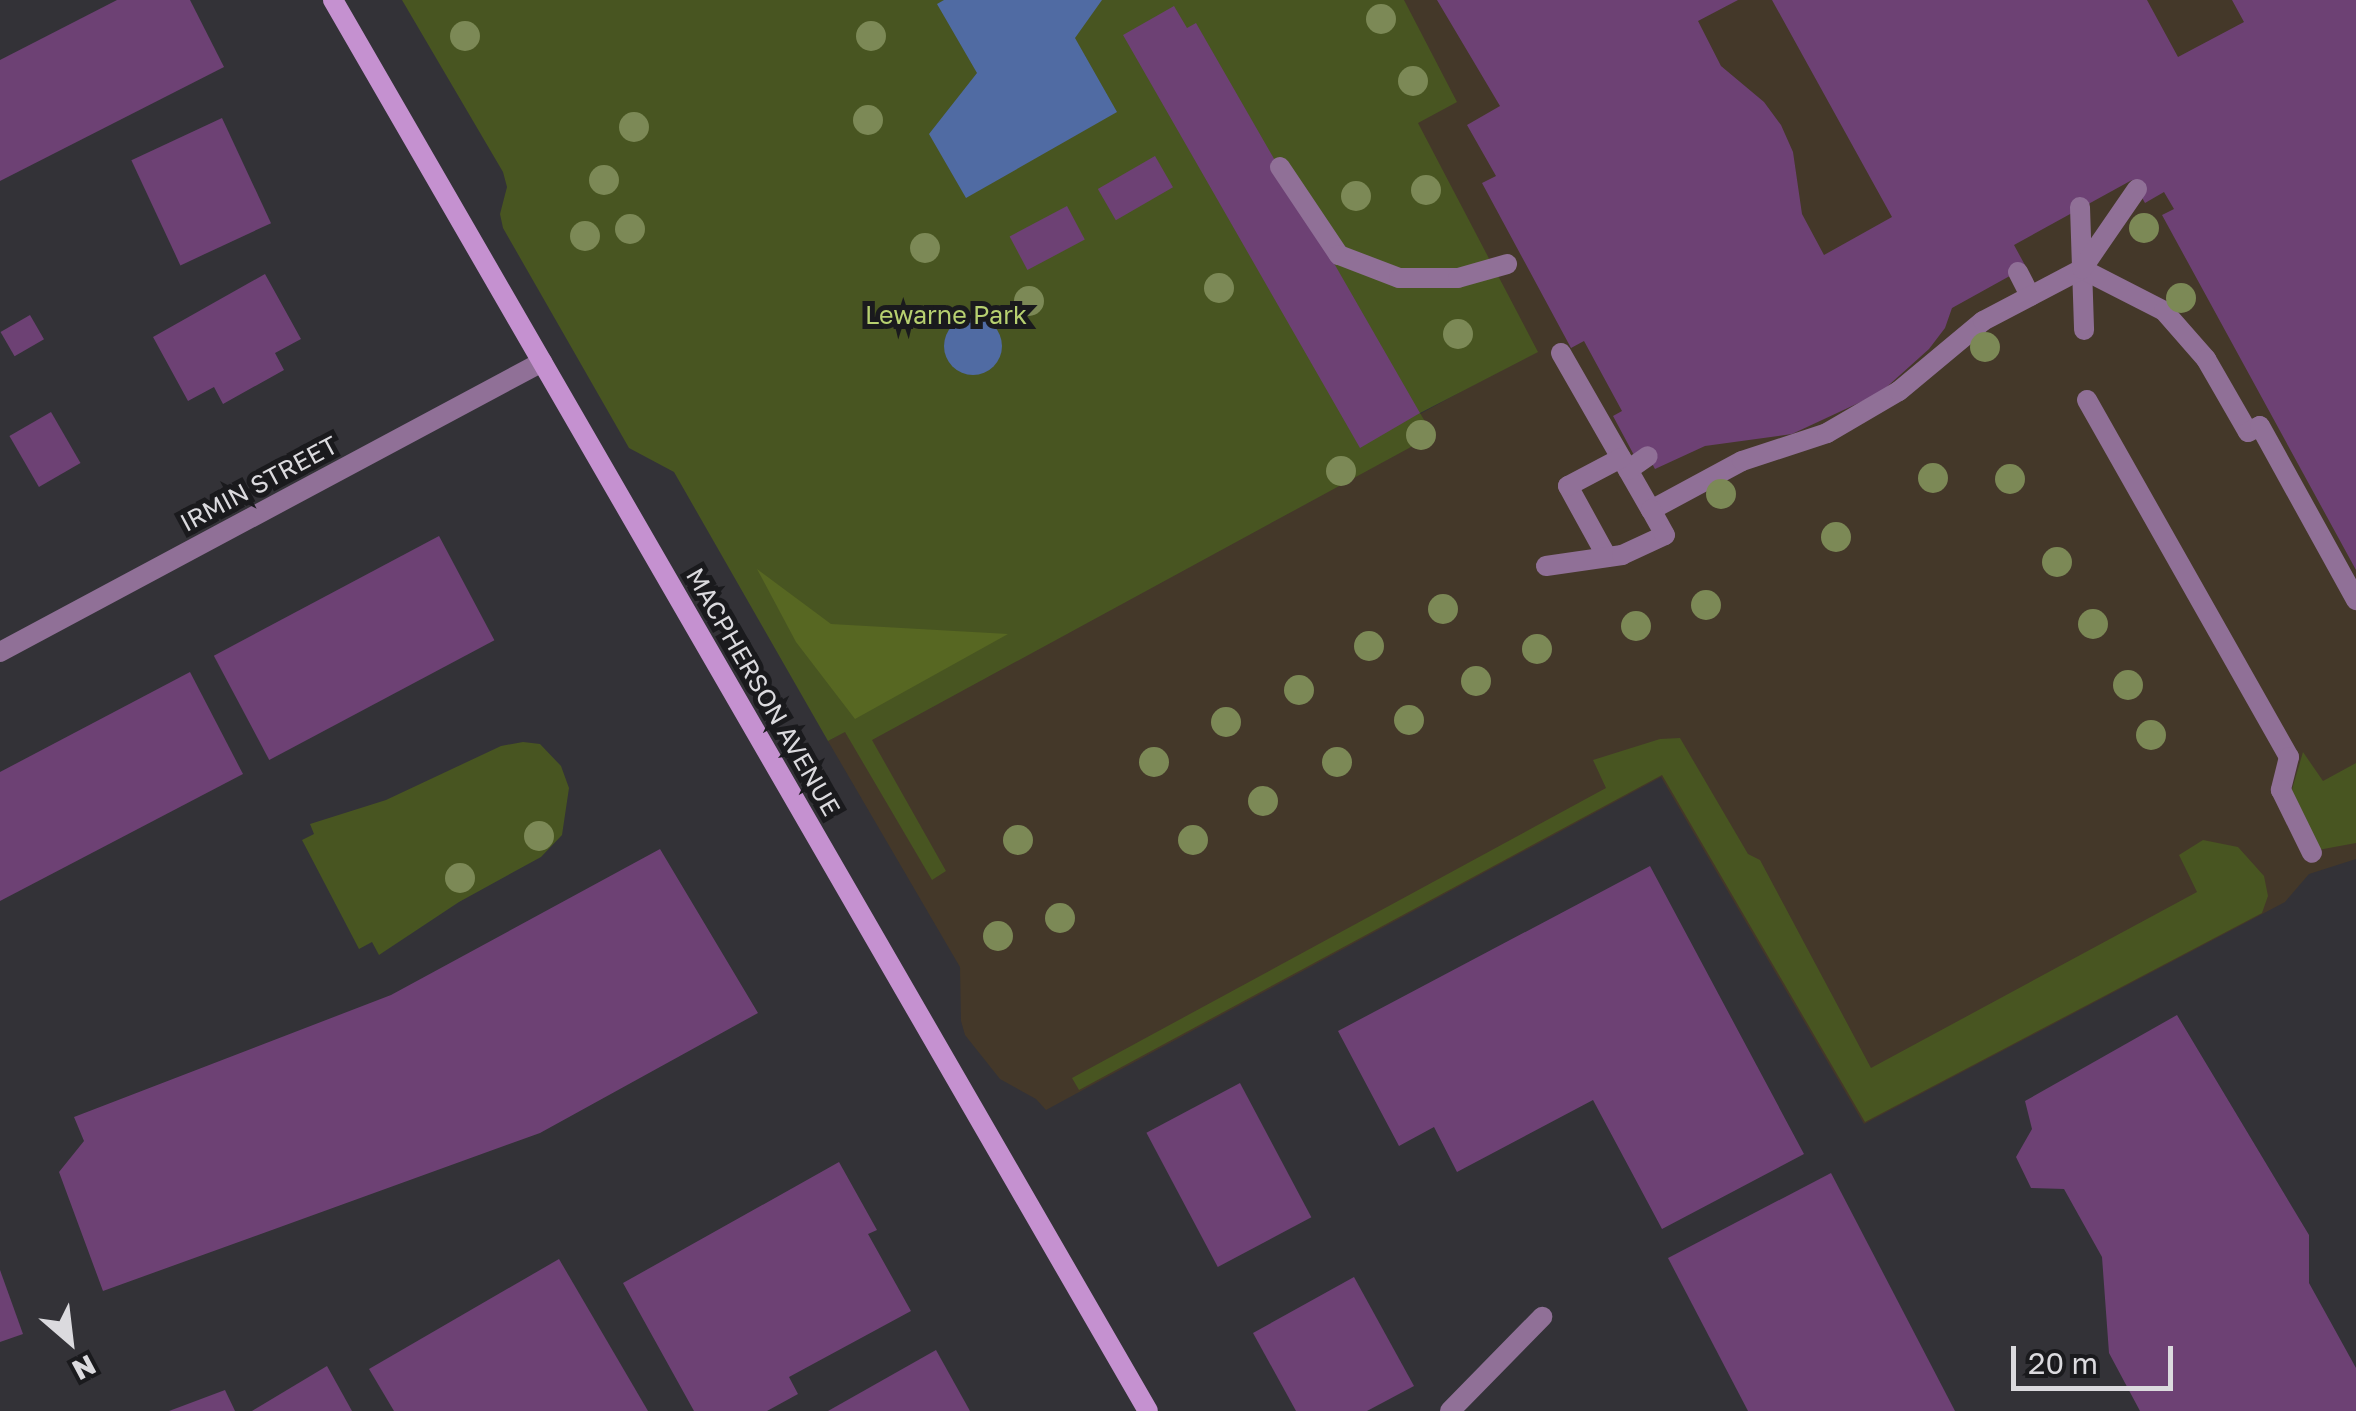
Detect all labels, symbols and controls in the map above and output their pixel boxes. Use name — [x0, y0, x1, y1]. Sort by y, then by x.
park label: Lewarne Park — [865, 300, 1027, 330]
street label: IRMIN STREET — [175, 430, 343, 538]
street label: MACPHERSON AVENUE — [680, 563, 846, 821]
north arrow — [20, 1291, 120, 1391]
scale bar — [2016, 1326, 2178, 1388]
text: 20 m — [2028, 1345, 2098, 1381]
text: N — [67, 1348, 101, 1387]

